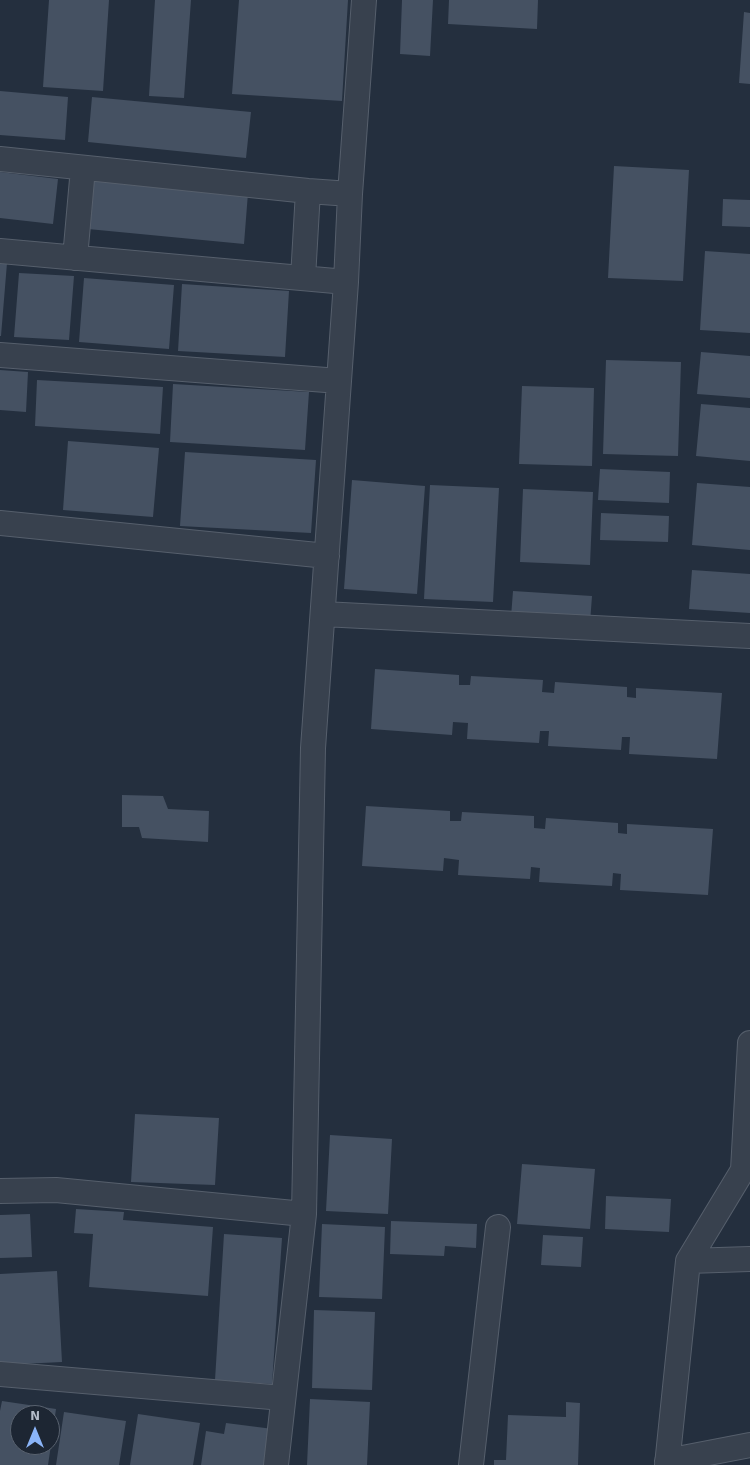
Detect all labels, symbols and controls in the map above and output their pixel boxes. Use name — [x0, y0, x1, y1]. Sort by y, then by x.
north arrow — [10, 1405, 60, 1455]
text: N — [30, 1407, 40, 1424]

